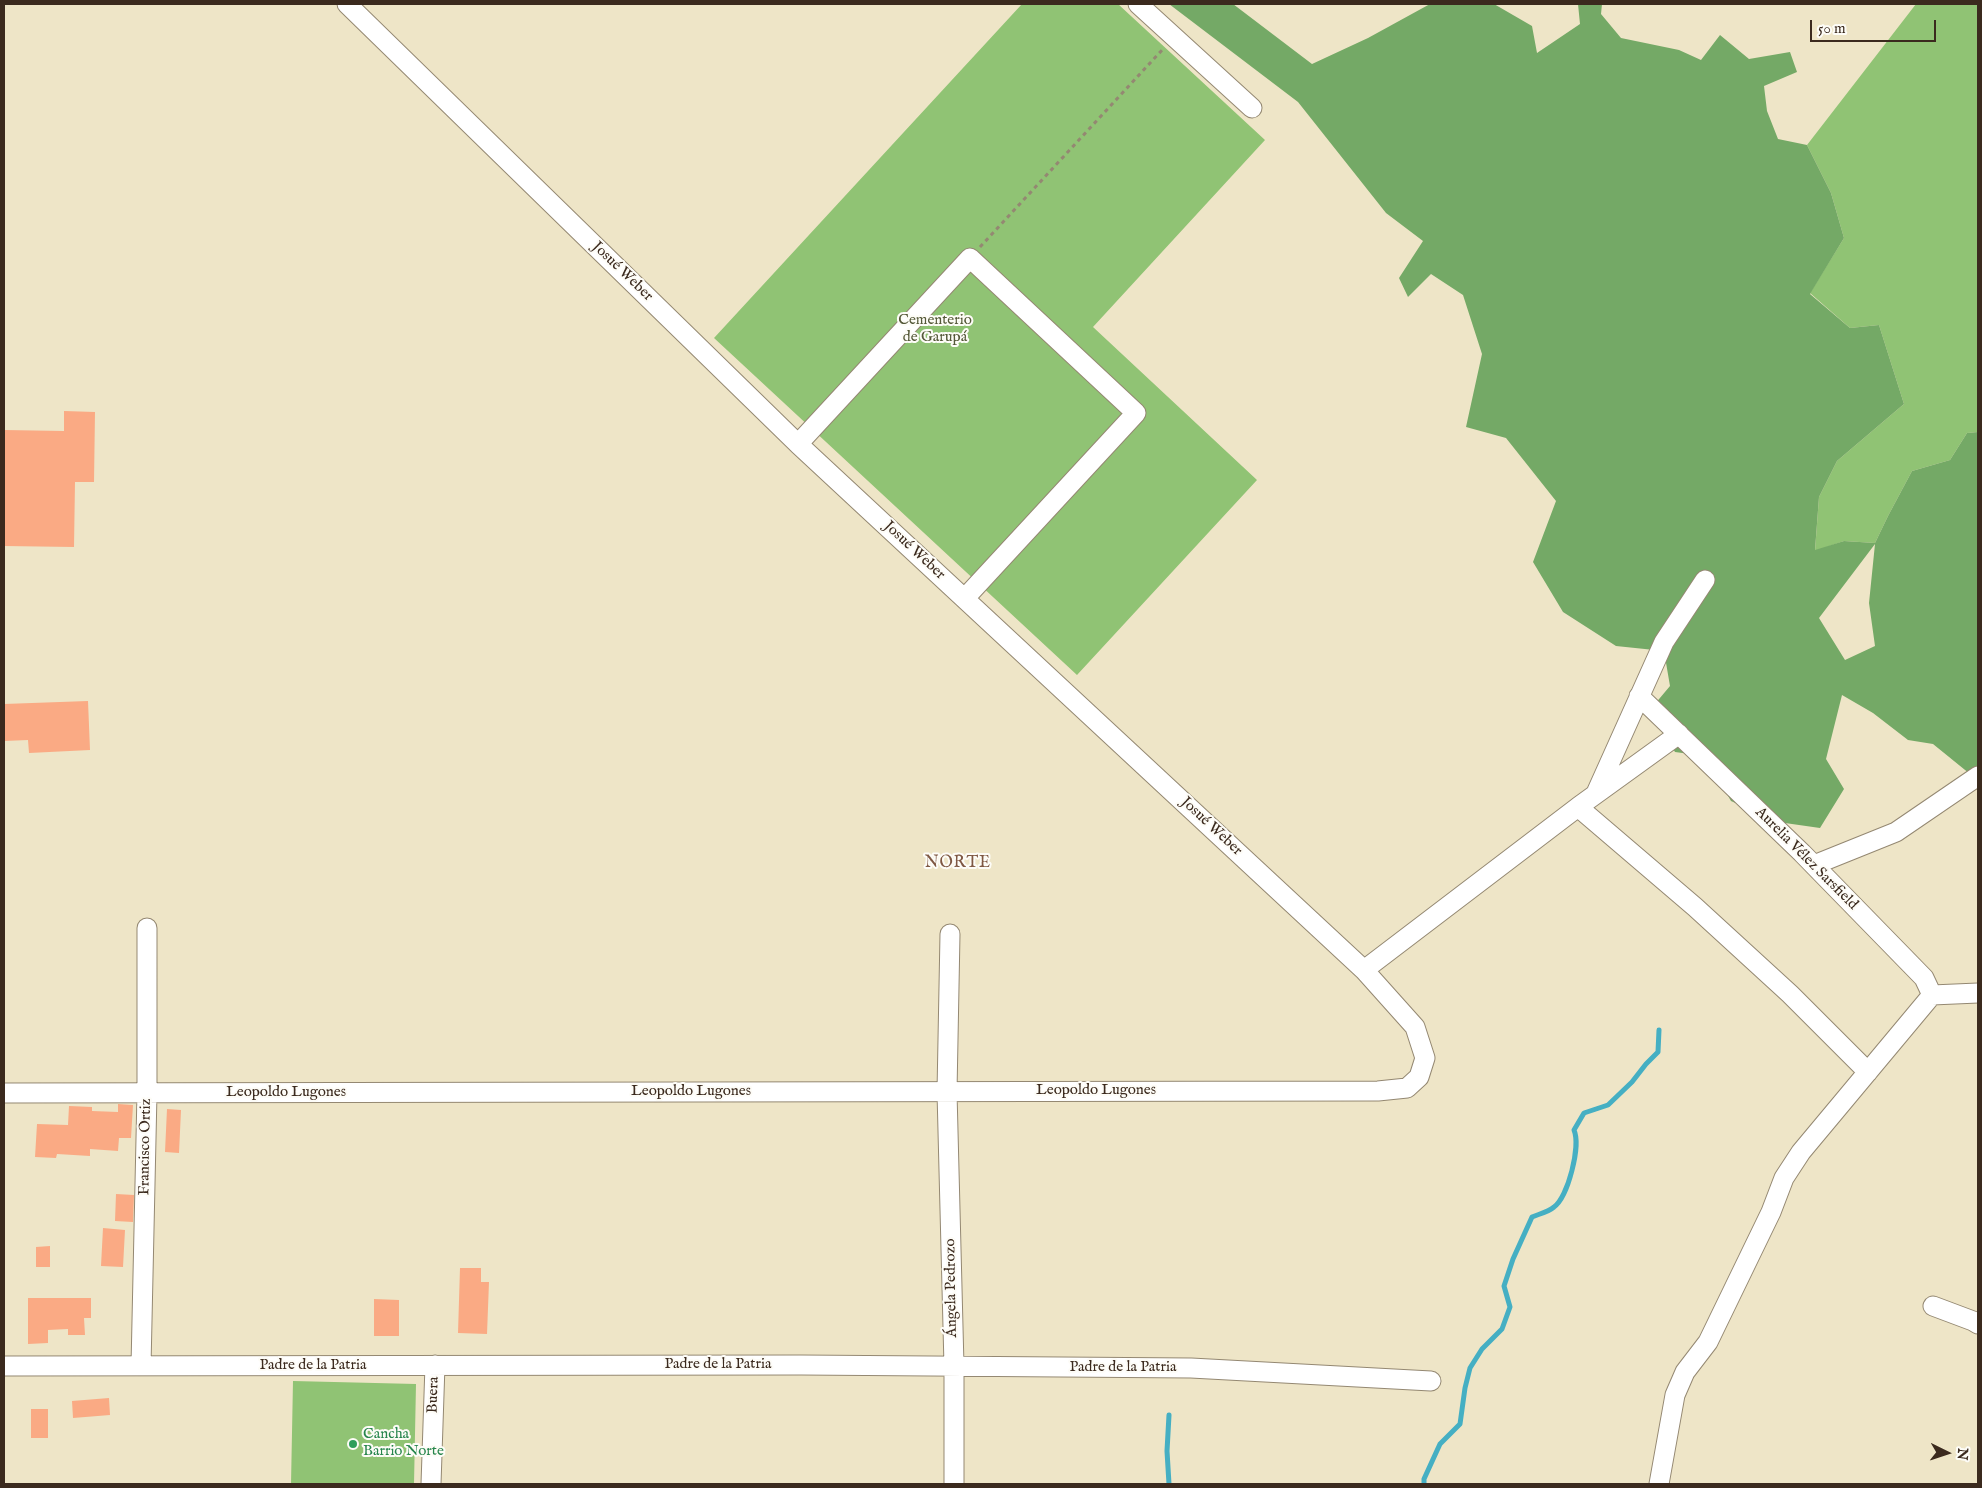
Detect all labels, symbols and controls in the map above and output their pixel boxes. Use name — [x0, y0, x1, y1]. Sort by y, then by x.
scale bar — [1812, 10, 1938, 42]
text: 50 m — [1818, 19, 1846, 38]
street label: Josué Weber — [588, 238, 656, 306]
park label: Cementerio de Garupá — [898, 312, 972, 347]
street label: Josué Weber — [879, 518, 949, 584]
street label: Josué Weber — [1176, 794, 1246, 860]
street label: Aurelia Vélez Sarsfield — [1751, 804, 1861, 914]
district label: NORTE — [924, 854, 992, 874]
street label: Leopoldo Lugones — [1036, 1082, 1156, 1100]
street label: Leopoldo Lugones — [631, 1083, 751, 1101]
street label: Leopoldo Lugones — [226, 1084, 346, 1102]
street label: Francisco Ortiz — [136, 1098, 156, 1196]
street label: Ángela Pedrozo — [942, 1238, 962, 1338]
street label: Padre de la Patria — [665, 1356, 771, 1374]
street label: Padre de la Patria — [260, 1357, 366, 1375]
street label: Padre de la Patria — [1070, 1359, 1176, 1377]
street label: Buera — [424, 1376, 444, 1414]
place label: Cancha Barrio Norte — [363, 1426, 444, 1461]
north arrow — [1922, 1428, 1972, 1478]
marker: Cancha Barrio Norte — [347, 1438, 359, 1450]
text: N — [1953, 1447, 1971, 1461]

